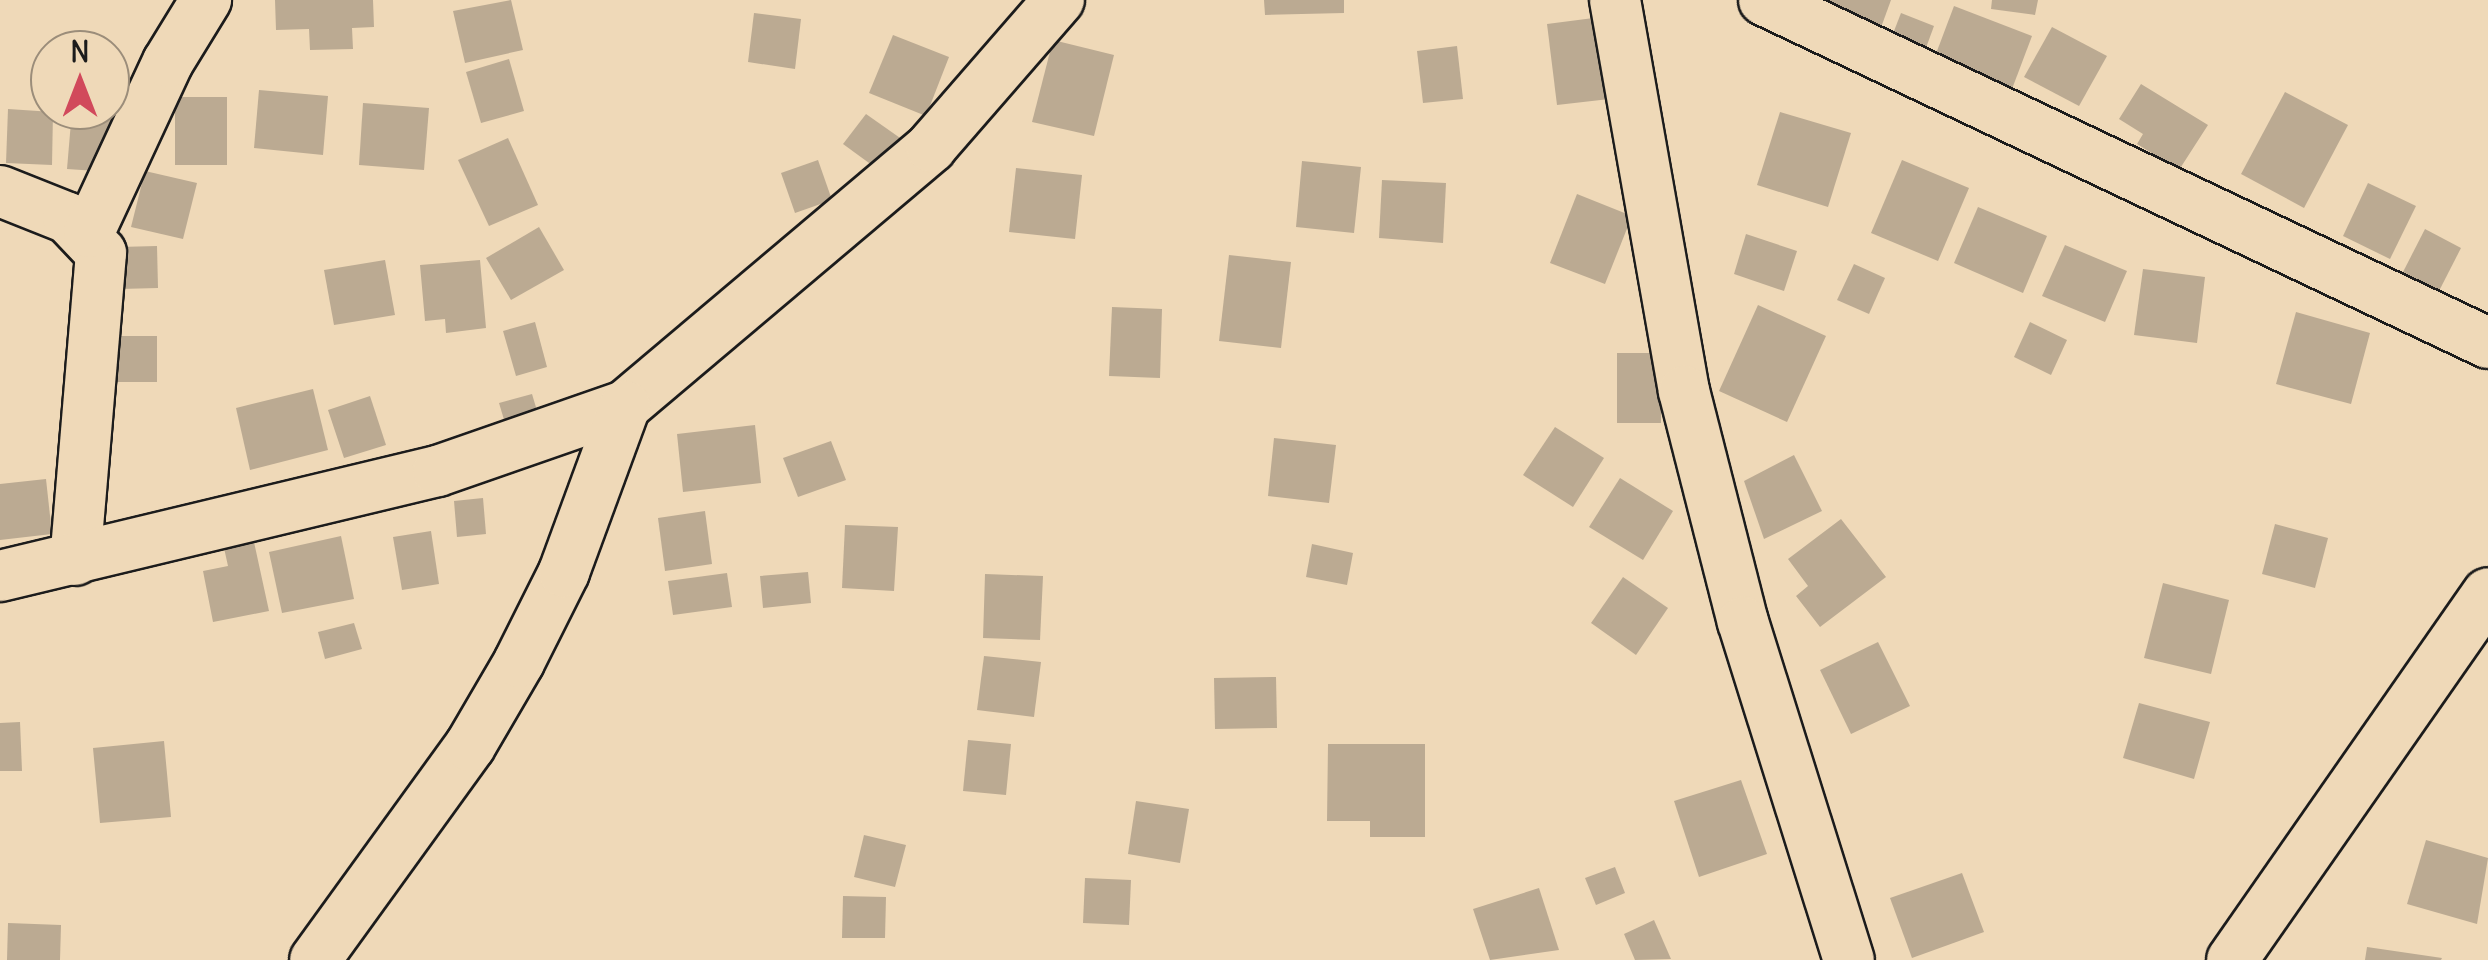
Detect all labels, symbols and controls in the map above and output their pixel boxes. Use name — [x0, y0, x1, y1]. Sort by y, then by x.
north arrow — [30, 30, 130, 130]
text: N — [70, 34, 90, 70]

